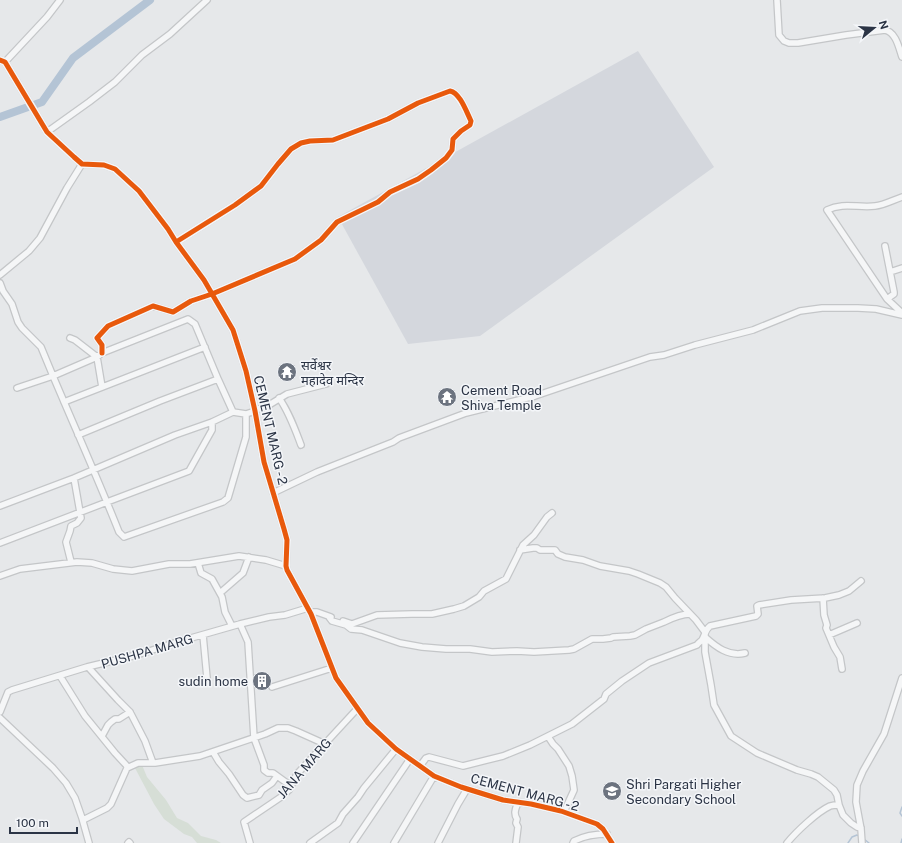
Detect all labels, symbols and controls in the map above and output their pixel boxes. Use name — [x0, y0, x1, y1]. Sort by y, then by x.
north arrow — [854, 8, 894, 48]
text: N — [876, 19, 891, 31]
place label: सर्वेश्वर महादेव मन्दिर — [301, 358, 364, 388]
temple icon: सर्वेश्वर महादेव मन्दिर — [276, 361, 298, 383]
street label: CEMENT MARG - 2 — [251, 374, 290, 486]
place label: Cement Road Shiva Temple — [461, 383, 542, 413]
temple icon: Cement Road Shiva Temple — [436, 386, 458, 408]
street label: PUSHPA MARG — [99, 631, 195, 672]
building icon: sudin home — [251, 670, 273, 692]
place label: sudin home — [179, 674, 248, 689]
street label: JANA MARG — [274, 735, 335, 802]
street label: CEMENT MARG - 2 — [469, 771, 581, 814]
place label: Shri Pargati Higher Secondary School — [626, 777, 741, 807]
school or university icon: Shri Pargati Higher Secondary School — [601, 780, 623, 802]
scale bar — [10, 809, 77, 835]
text: 100 m — [16, 816, 49, 830]

